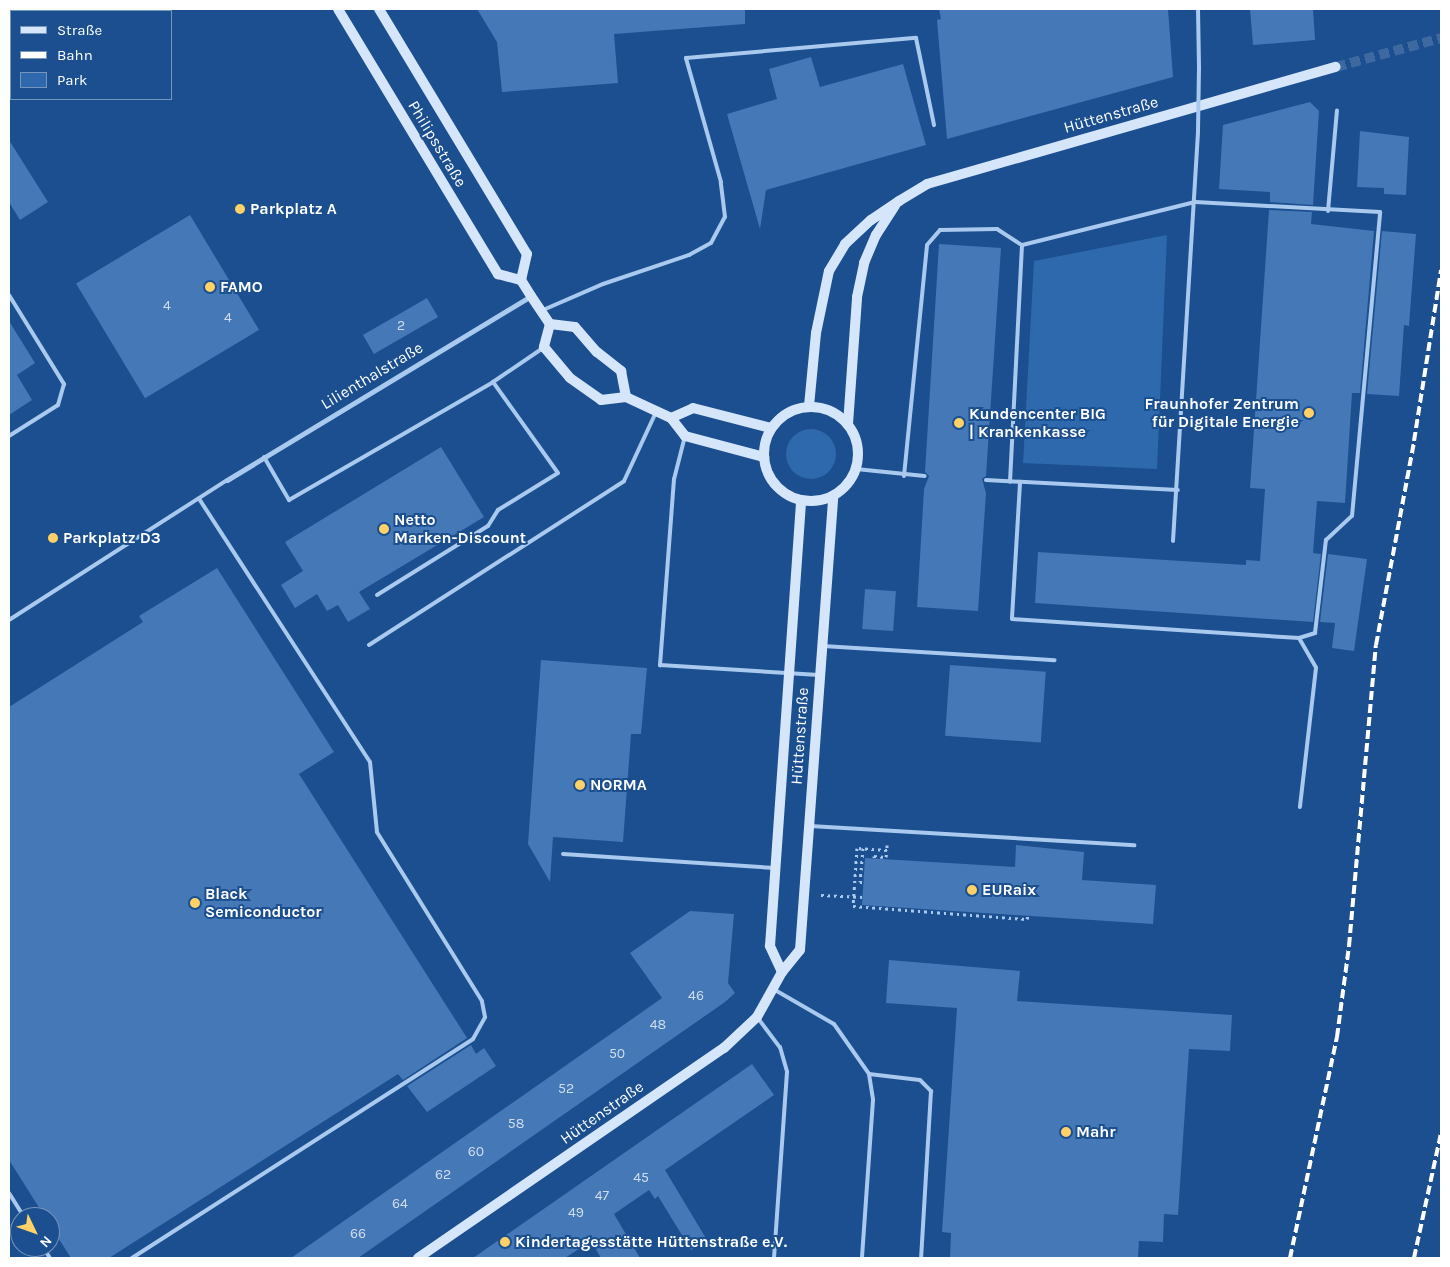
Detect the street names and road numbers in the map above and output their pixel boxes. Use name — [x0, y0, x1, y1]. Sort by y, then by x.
street label: Hüttenstraße — [1062, 92, 1160, 138]
street label: Philipsstraße — [404, 97, 470, 191]
street label: Lilienthalstraße — [318, 338, 426, 414]
street label: Hüttenstraße — [787, 687, 813, 785]
street label: Hüttenstraße — [557, 1077, 647, 1149]

